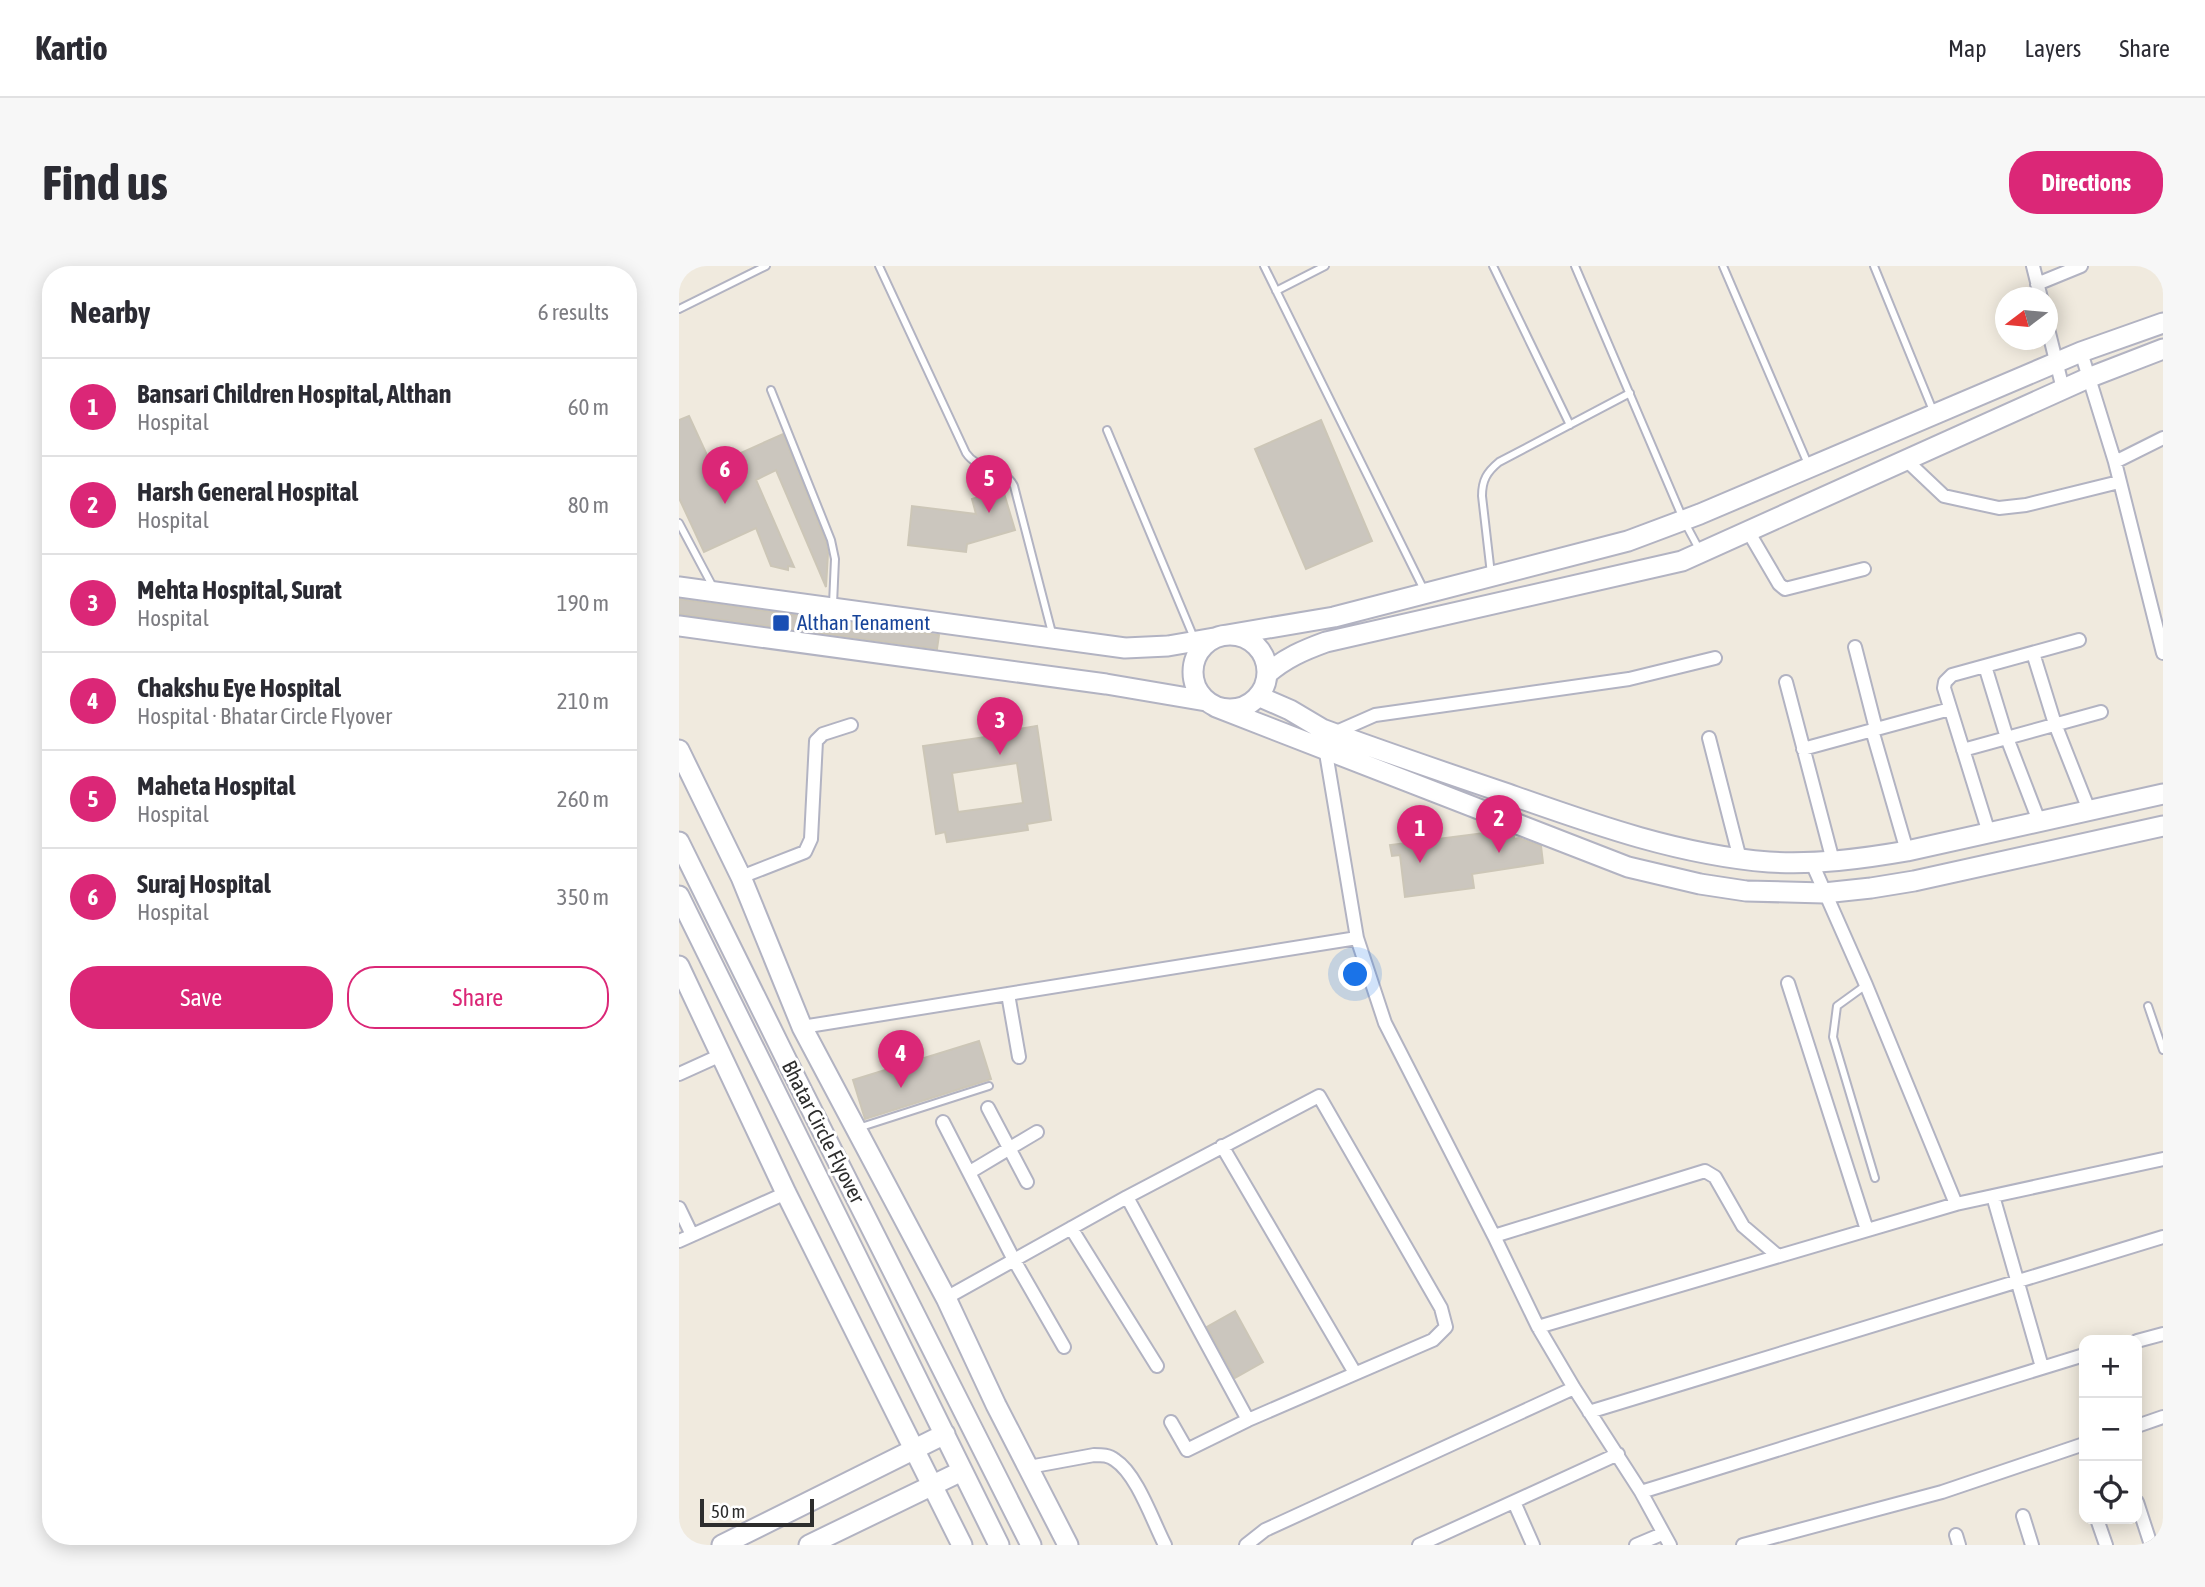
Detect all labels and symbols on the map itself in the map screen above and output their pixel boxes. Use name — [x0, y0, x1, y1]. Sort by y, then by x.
north arrow — [1995, 287, 2058, 350]
pin: 6 — [702, 446, 748, 504]
pin: 5 — [966, 455, 1012, 513]
place label: Althan Tenament — [797, 610, 930, 634]
marker: Althan Tenament — [771, 613, 791, 633]
pin: 3 — [977, 697, 1023, 755]
pin: 2 — [1476, 795, 1522, 853]
pin: 1 — [1397, 805, 1443, 863]
your location — [1338, 957, 1372, 991]
pin: 4 — [878, 1030, 924, 1088]
street label: Bhatar Circle Flyover — [778, 1056, 871, 1208]
scale bar — [700, 1496, 814, 1528]

